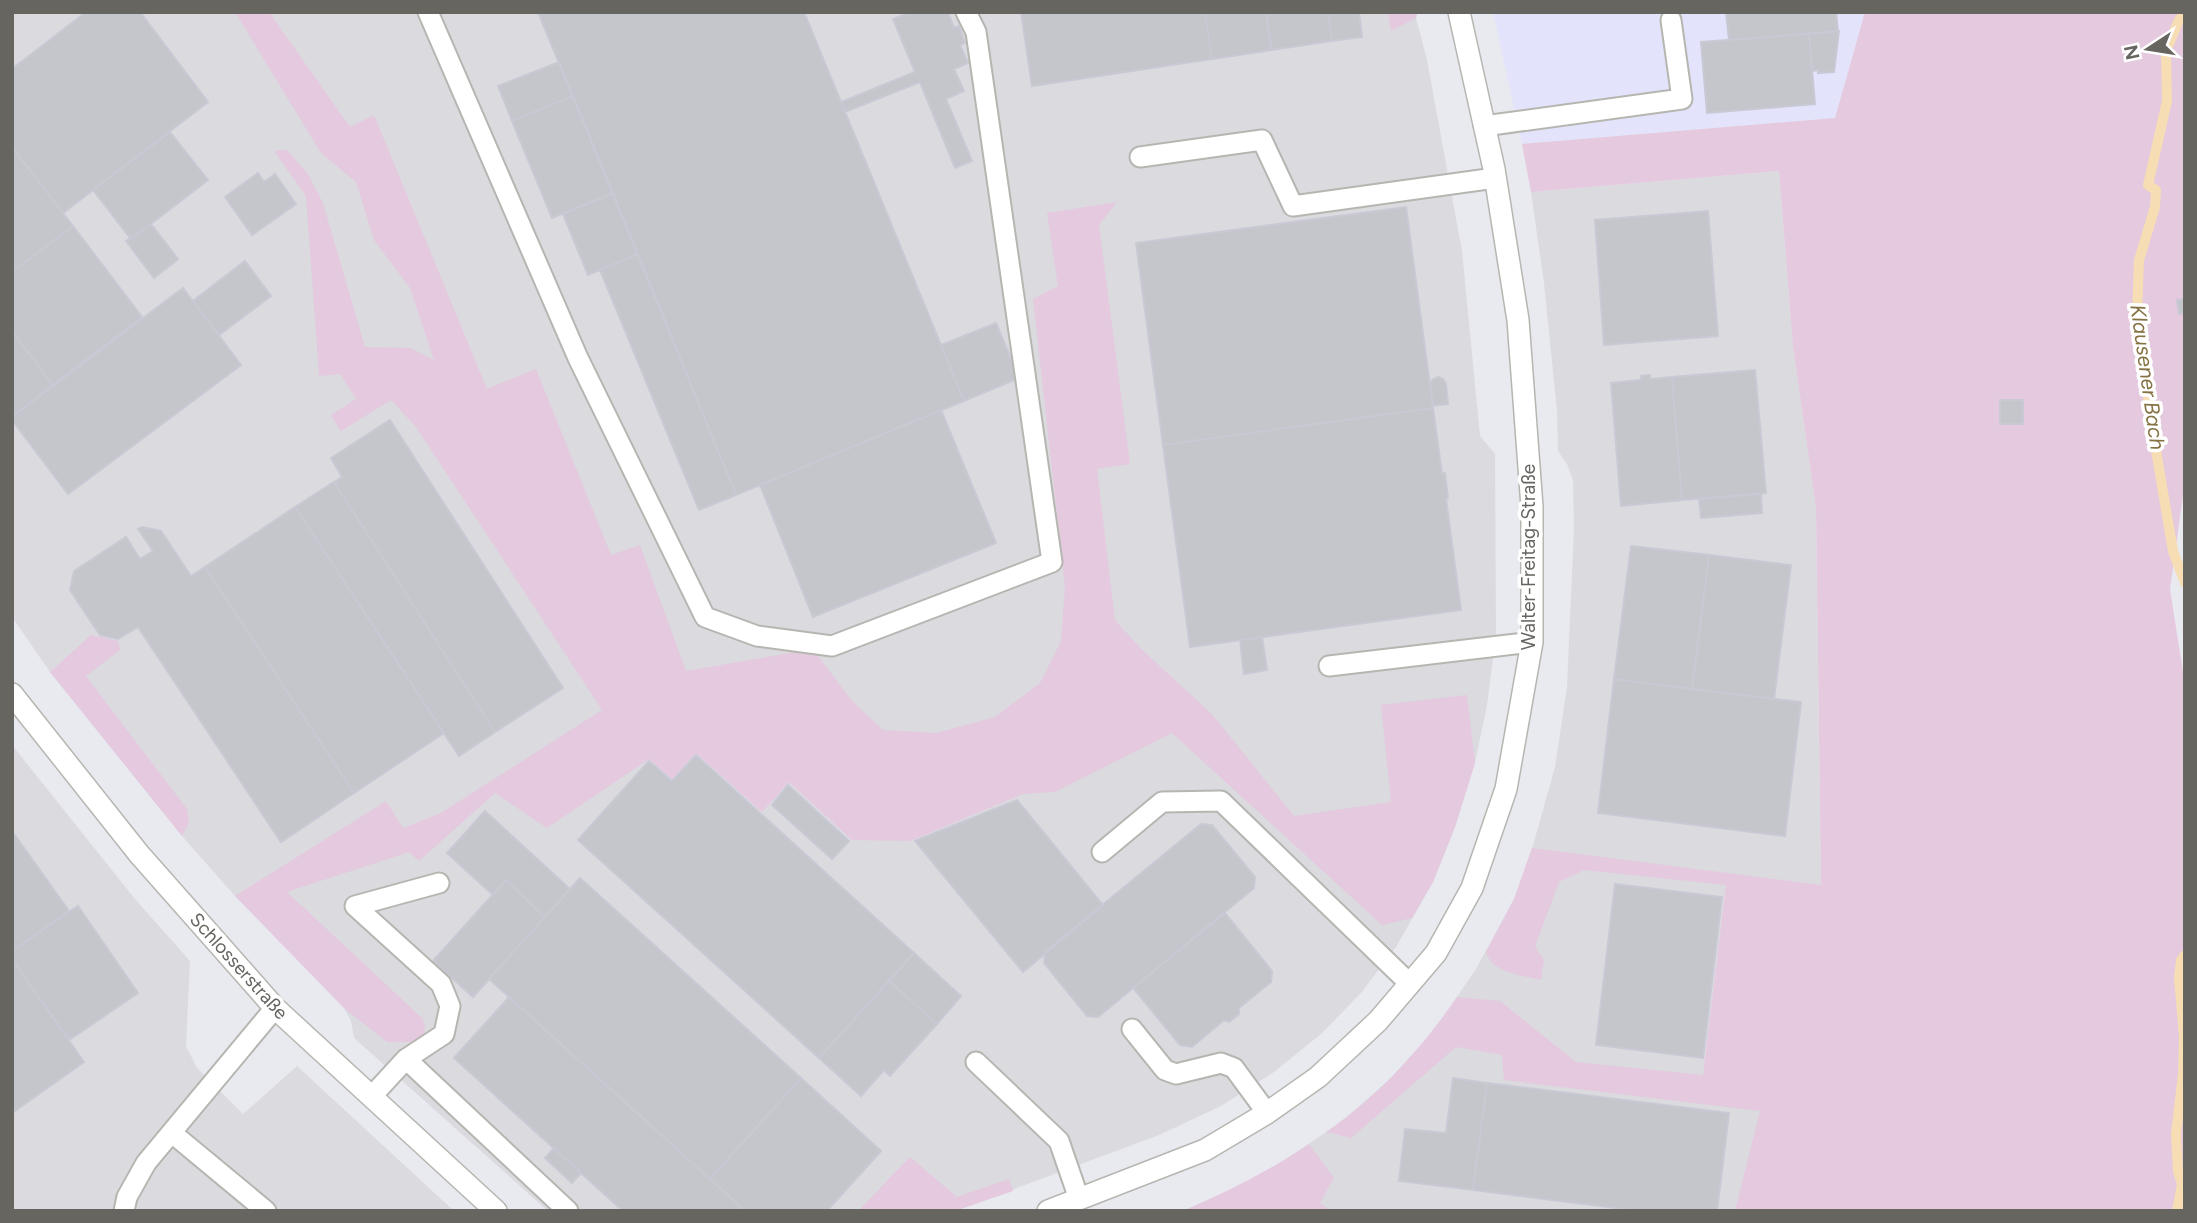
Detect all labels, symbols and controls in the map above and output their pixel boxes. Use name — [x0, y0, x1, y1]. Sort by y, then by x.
north arrow — [2113, 14, 2183, 84]
text: N — [2119, 43, 2145, 62]
water label: Klausener Bach — [2125, 303, 2171, 452]
street label: Walter-Freitag-Straße — [1517, 464, 1540, 650]
street label: Schlosserstraße — [185, 908, 293, 1024]

